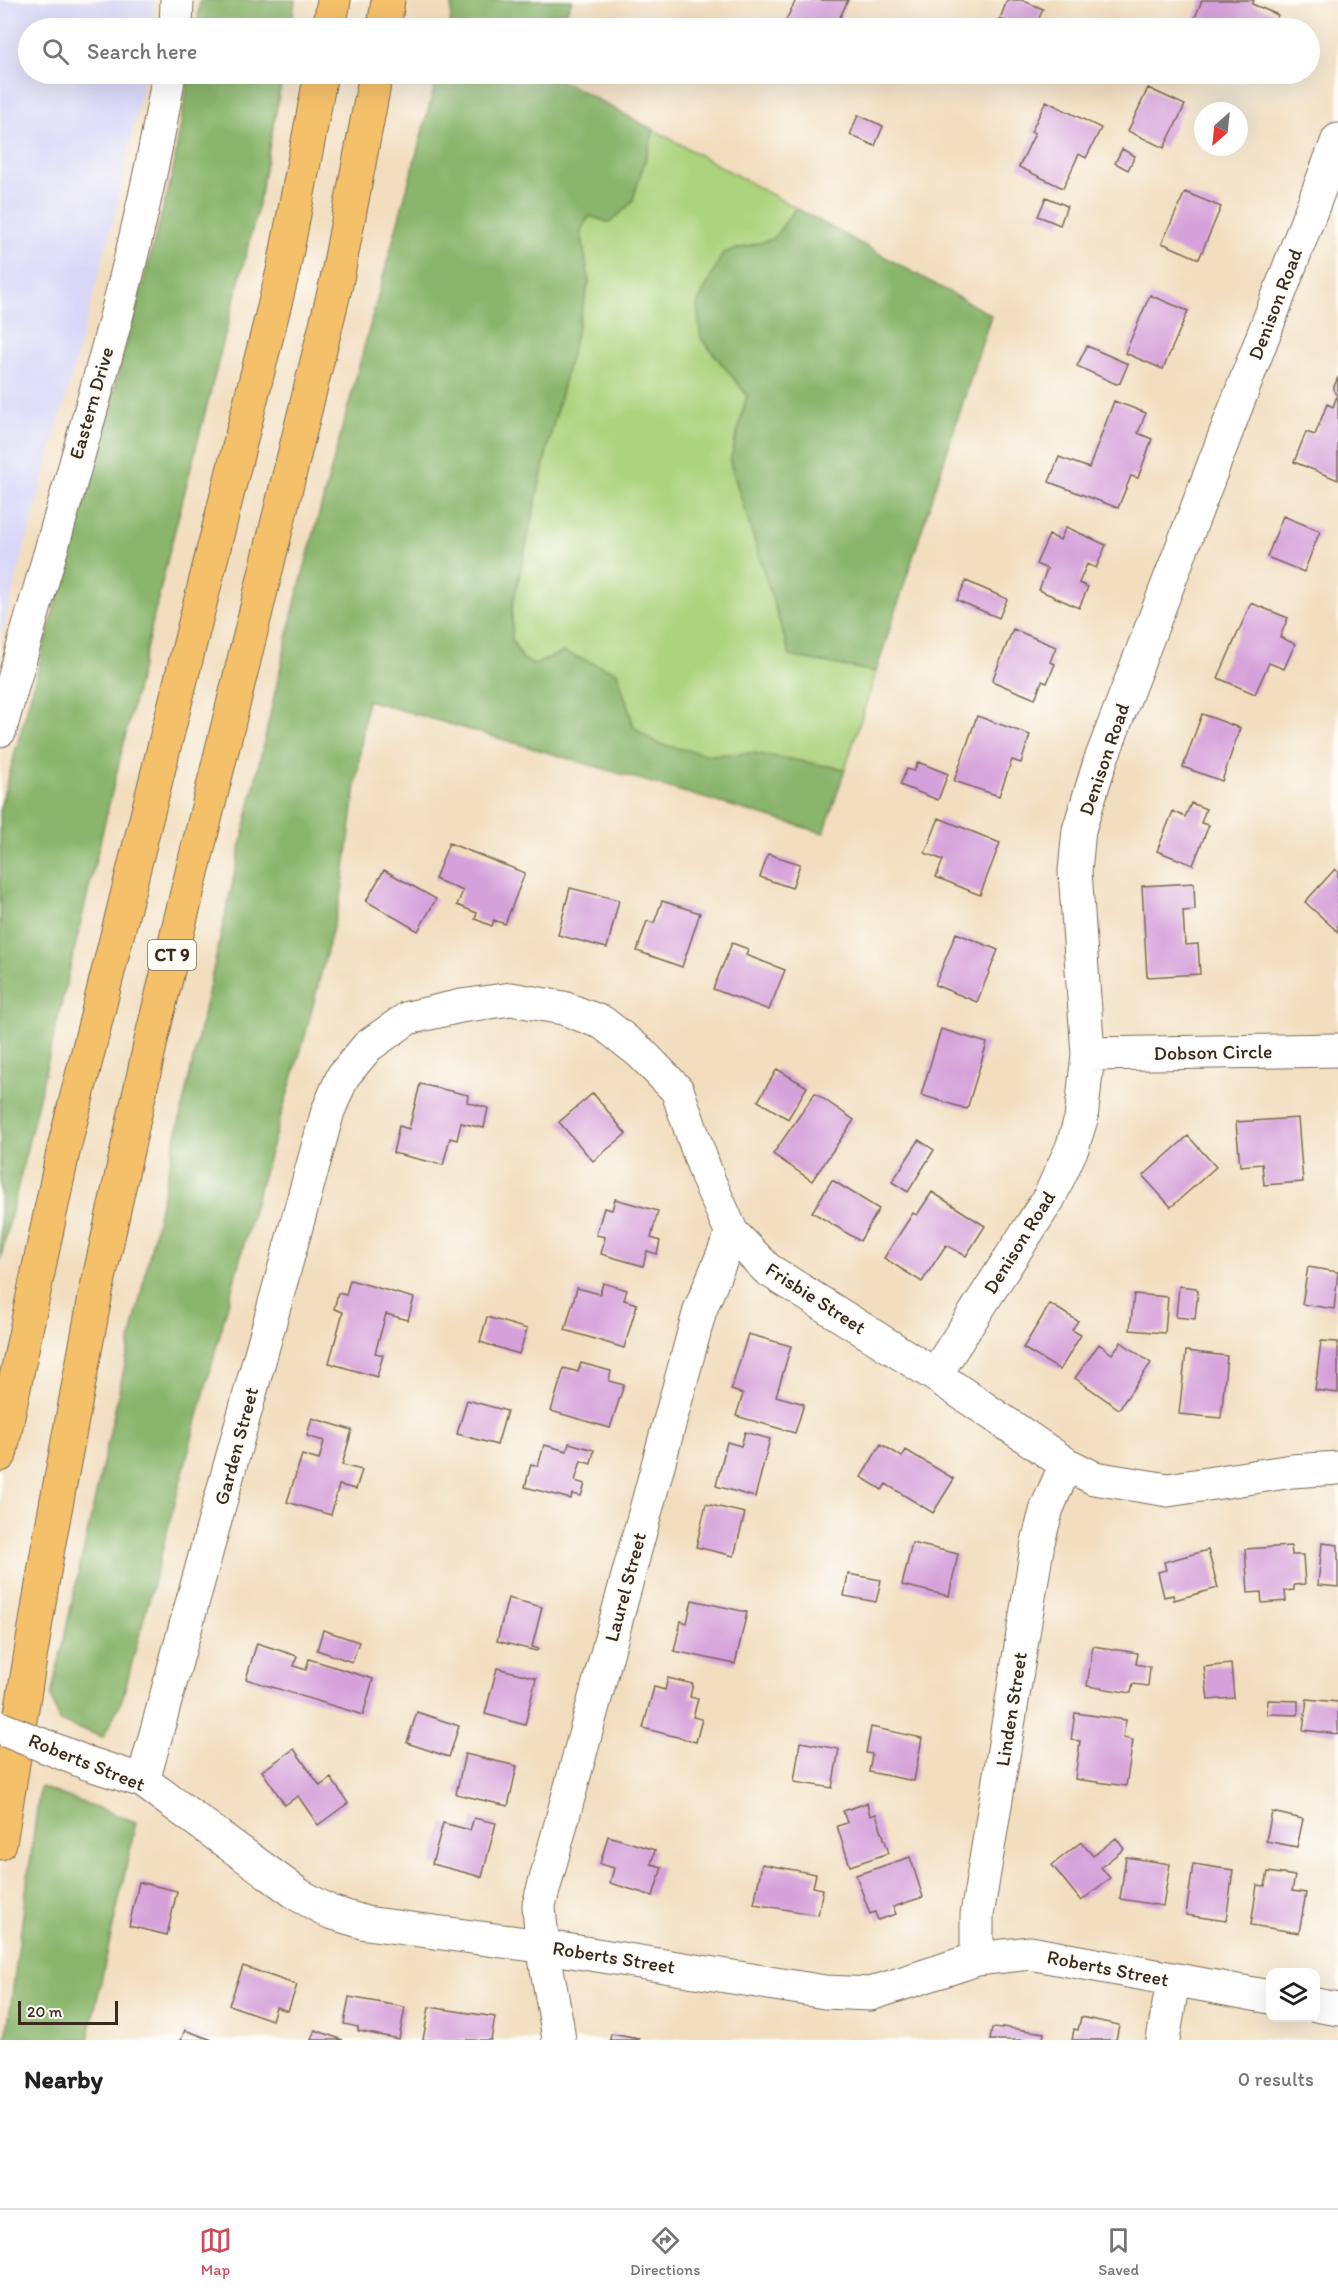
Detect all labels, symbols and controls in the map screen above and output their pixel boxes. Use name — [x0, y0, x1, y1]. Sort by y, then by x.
search box — [18, 18, 1320, 84]
icon: search — [39, 35, 72, 68]
text: Search here — [87, 38, 197, 65]
north arrow — [1194, 102, 1248, 156]
street label: Denison Road — [1243, 245, 1307, 363]
street label: Eastern Drive — [64, 344, 118, 462]
street label: Denison Road — [1074, 700, 1134, 818]
road number: CT 9 — [148, 940, 196, 970]
street label: Dobson Circle — [1153, 1039, 1273, 1065]
street label: Denison Road — [978, 1186, 1060, 1298]
street label: Frisbie Street — [761, 1257, 871, 1339]
street label: Garden Street — [209, 1384, 263, 1508]
street label: Laurel Street — [599, 1529, 651, 1644]
street label: Linden Street — [990, 1650, 1032, 1768]
street label: Roberts Street — [25, 1728, 149, 1796]
street label: Roberts Street — [551, 1935, 677, 1979]
street label: Roberts Street — [1045, 1944, 1171, 1992]
map controls — [1266, 1968, 1320, 2022]
button: layers — [1266, 1968, 1320, 2022]
scale bar — [18, 1998, 118, 2026]
text: 20 m — [27, 2002, 62, 2021]
text: Nearby — [24, 2063, 103, 2095]
text: 0 results — [1238, 2067, 1314, 2091]
tab: Map — [199, 2224, 232, 2279]
tab: Directions — [630, 2224, 700, 2279]
tab: Saved — [1098, 2224, 1139, 2279]

